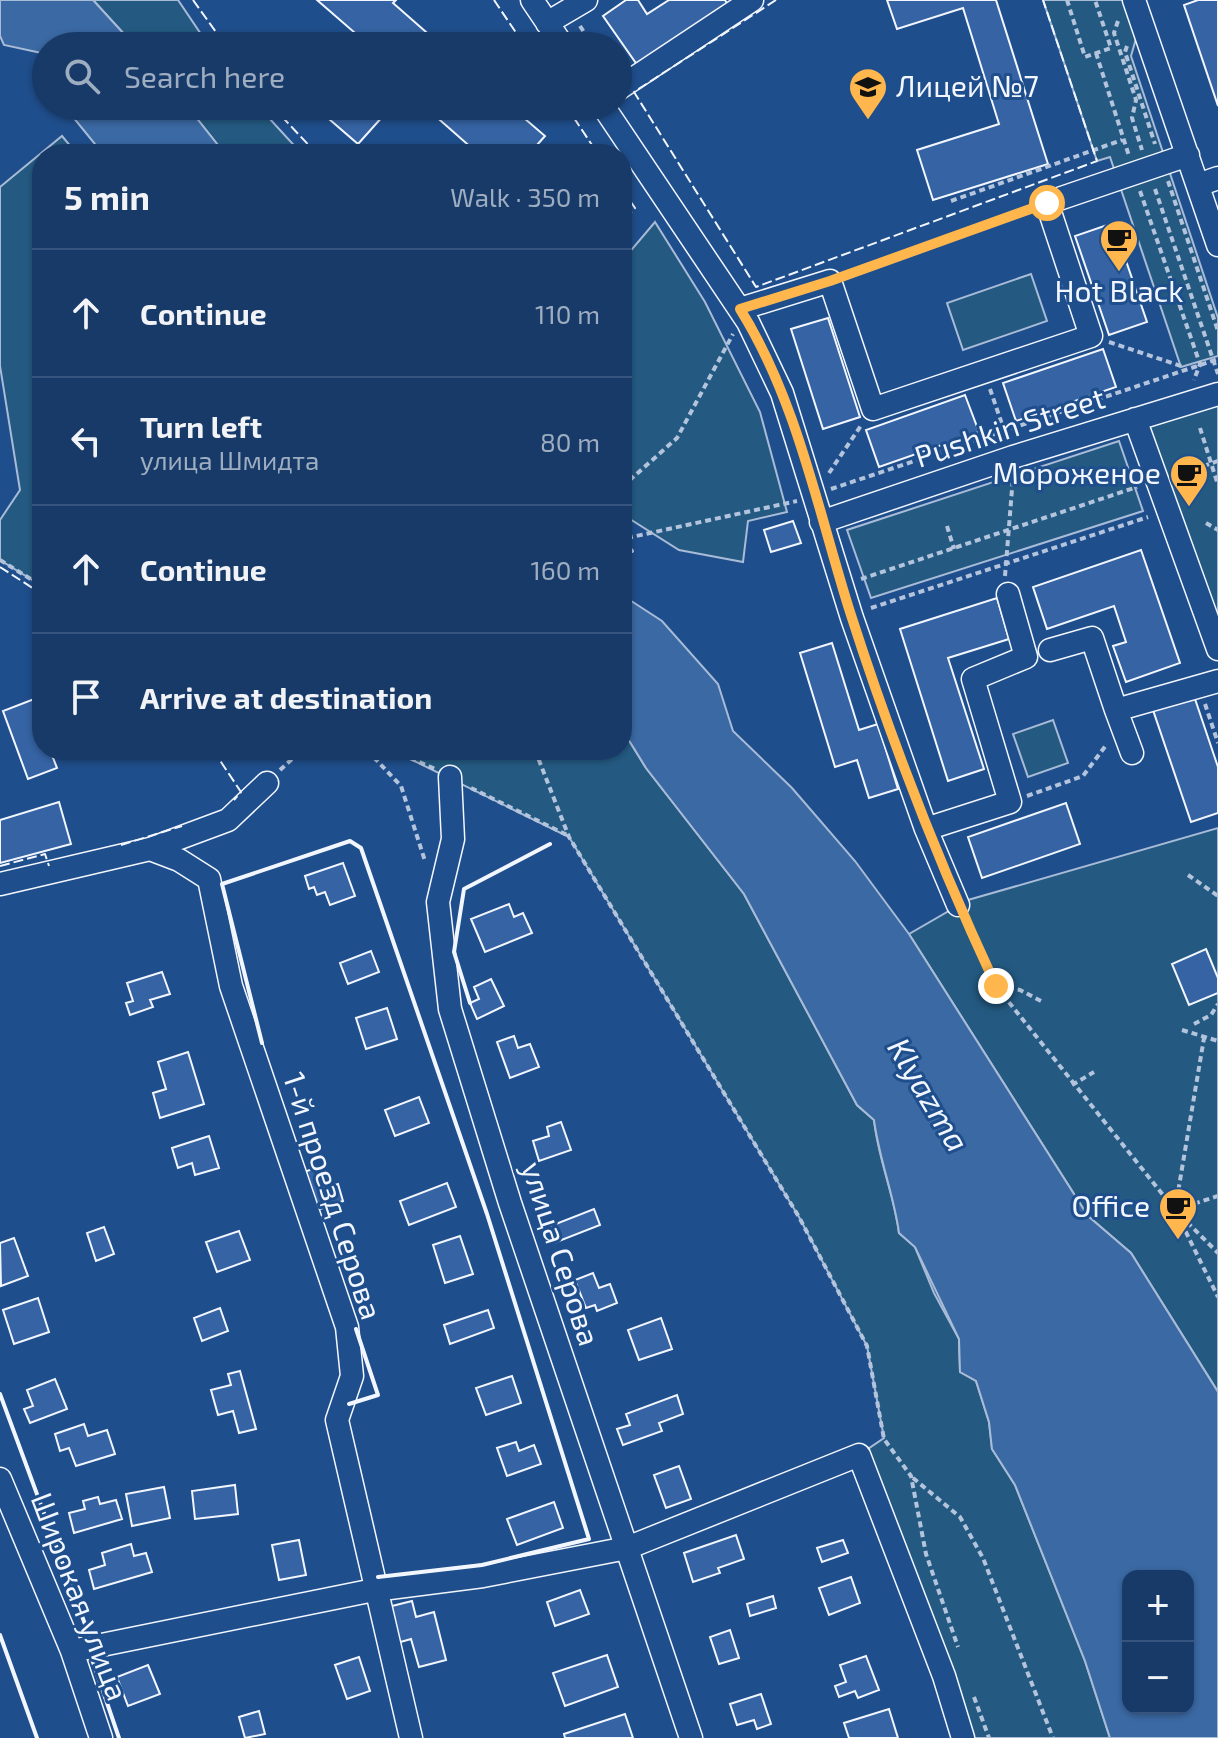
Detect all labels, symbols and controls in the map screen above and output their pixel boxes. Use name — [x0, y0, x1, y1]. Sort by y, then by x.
search box — [32, 32, 632, 120]
icon: search — [60, 54, 104, 98]
text: Search here — [124, 58, 285, 94]
school or university icon: Лицей №7 — [847, 66, 889, 121]
place label: Лицей №7 — [896, 67, 1039, 103]
text: 5 min — [64, 176, 150, 217]
text: Walk · 350 m — [450, 181, 600, 212]
route start — [1029, 185, 1065, 221]
cafe icon: Hot Black — [1098, 218, 1140, 273]
place label: Hot Black — [1054, 272, 1184, 308]
icon: ahead — [64, 291, 108, 335]
text: Continue — [140, 295, 267, 331]
text: 110 m — [535, 298, 600, 329]
street label: Pushkin Street — [910, 378, 1109, 474]
text: Turn left — [140, 408, 262, 444]
icon: left — [64, 419, 108, 463]
text: 80 m — [540, 426, 600, 457]
text: улица Шмидта — [140, 444, 319, 475]
cafe icon: Мороженое — [1168, 453, 1210, 508]
place label: Мороженое — [992, 454, 1161, 490]
icon: ahead — [64, 547, 108, 591]
text: Continue — [140, 551, 267, 587]
text: 160 m — [531, 554, 600, 585]
icon: arrive — [64, 675, 108, 719]
text: Arrive at destination — [140, 679, 432, 715]
route end — [978, 968, 1014, 1004]
water label: Klyazma — [880, 1030, 978, 1158]
street label: 1-й проезд Серова — [277, 1067, 391, 1323]
street label: улица Серова — [514, 1157, 609, 1350]
cafe icon: Office — [1157, 1186, 1199, 1241]
place label: Office — [1072, 1187, 1150, 1223]
street label: Широкая улица — [24, 1487, 137, 1706]
map controls — [1122, 1570, 1194, 1714]
button: + — [1122, 1570, 1194, 1642]
button: − — [1122, 1642, 1194, 1714]

